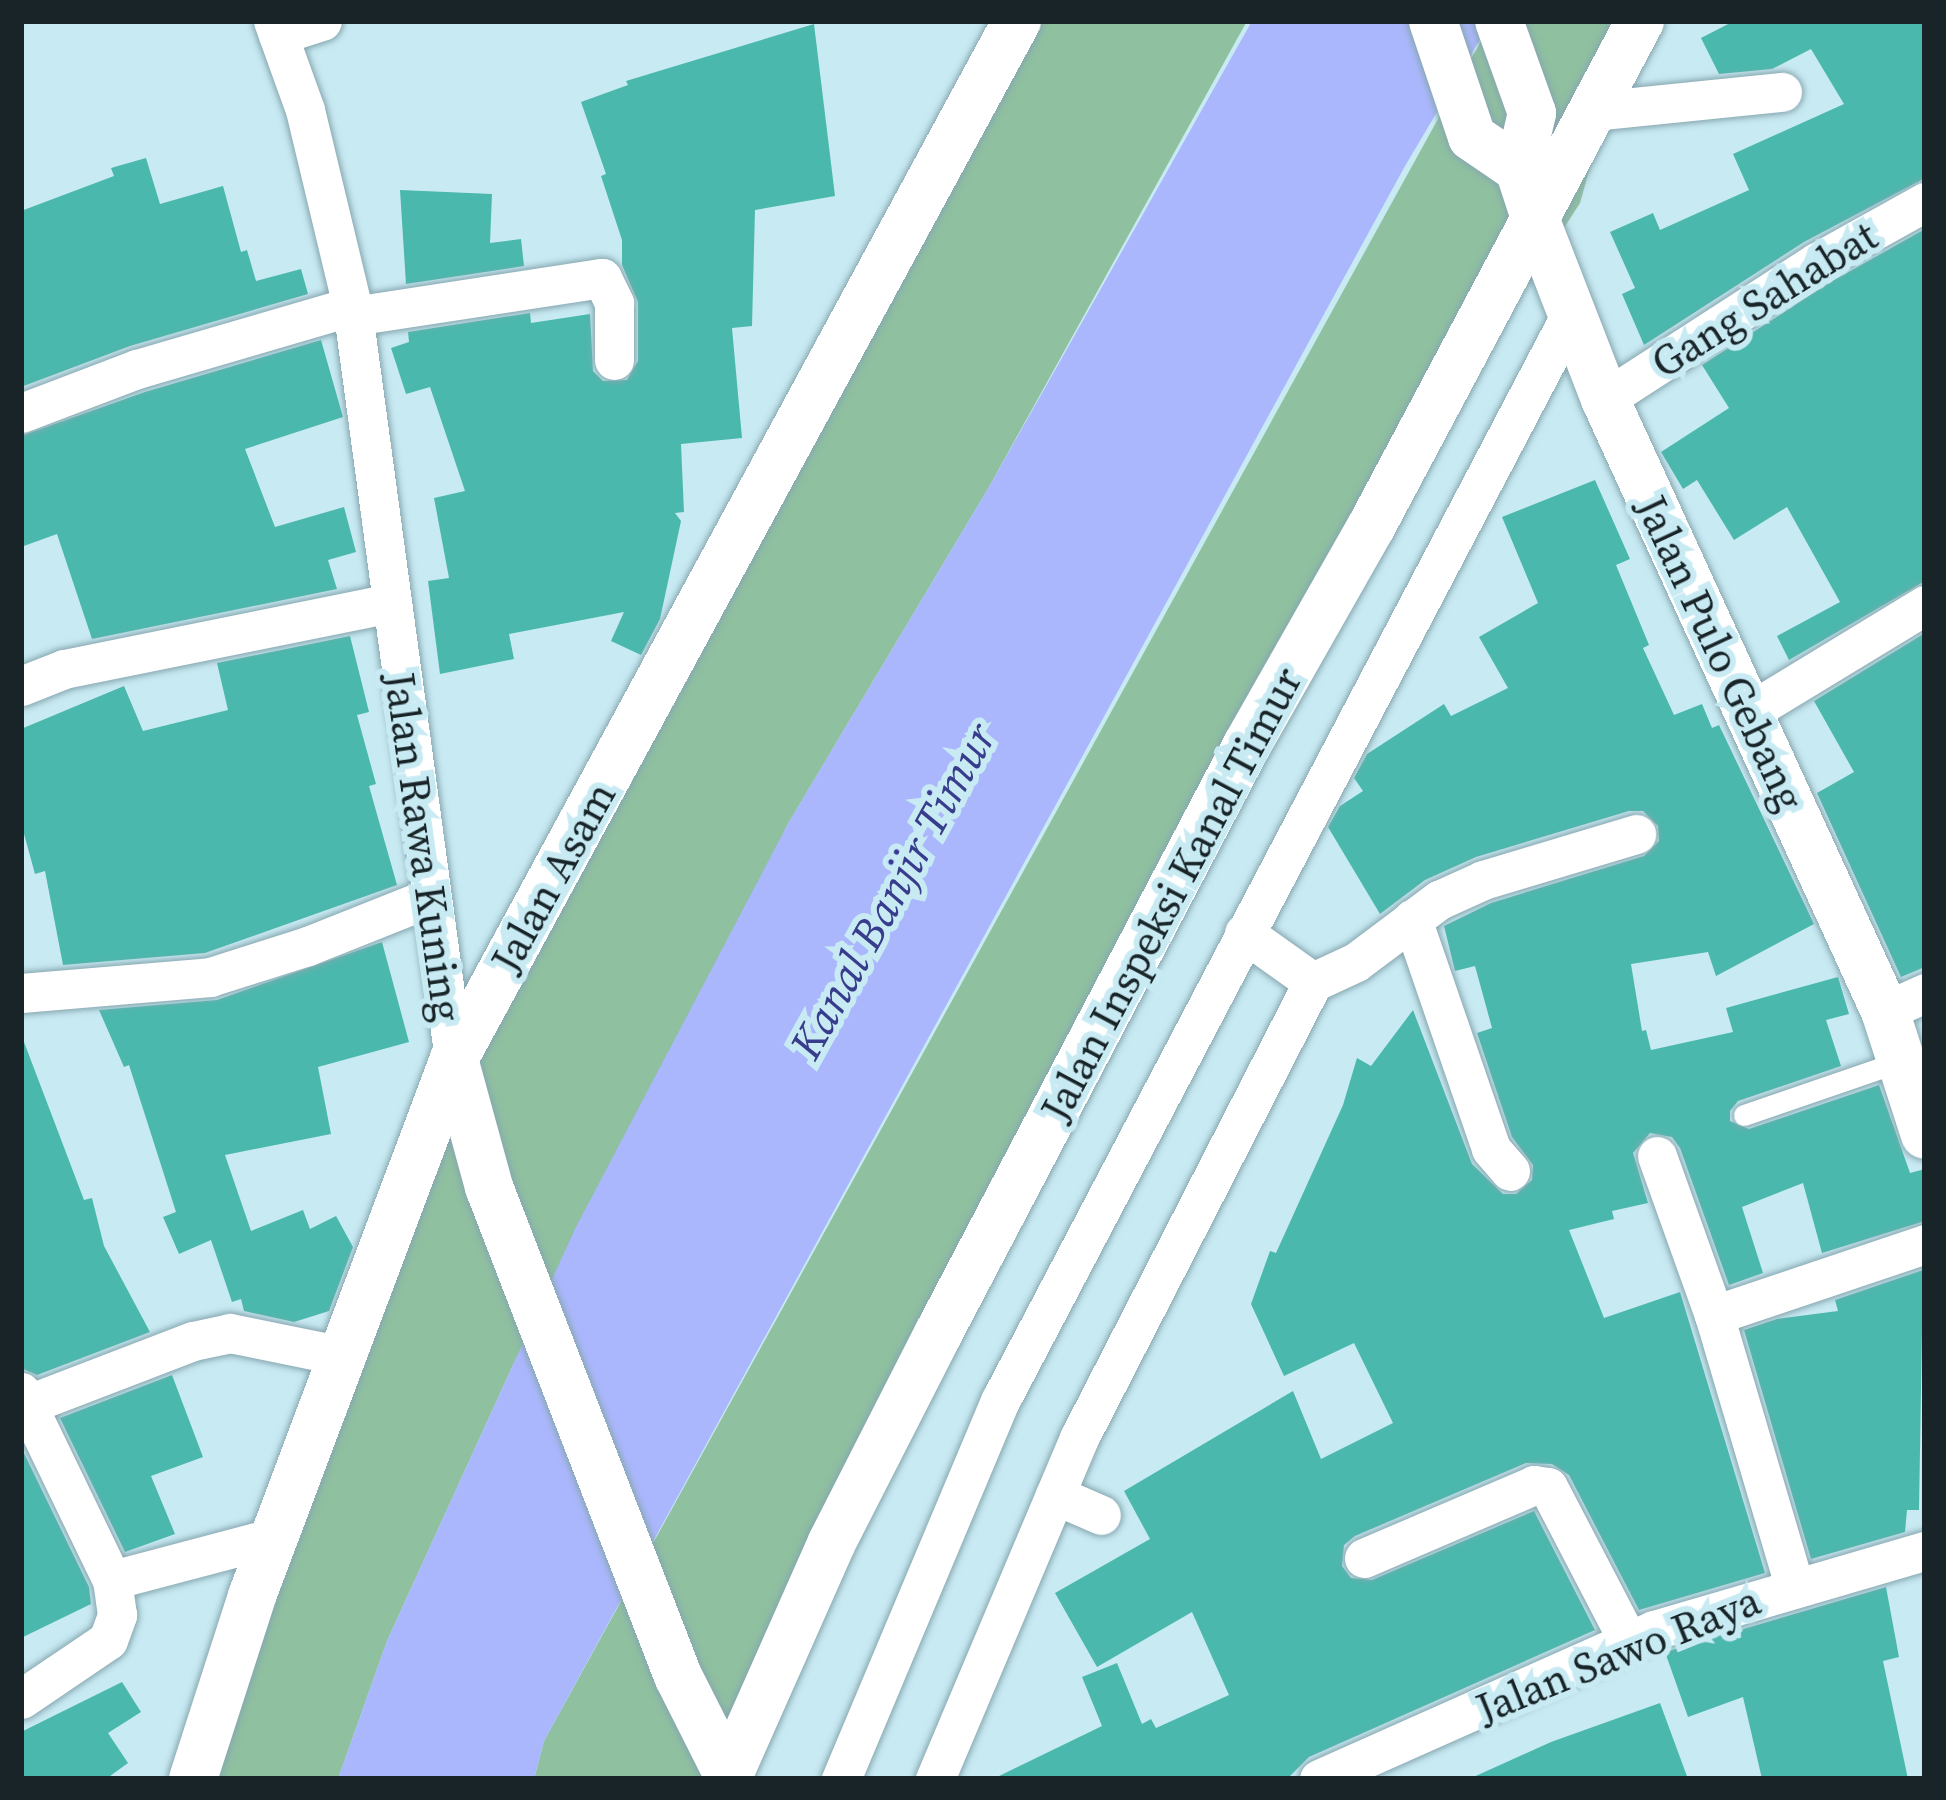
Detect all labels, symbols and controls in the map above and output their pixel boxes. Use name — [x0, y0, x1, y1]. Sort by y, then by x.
street label: Gang Sahabat — [1642, 210, 1886, 388]
street label: Jalan Pulo Gebang — [1626, 488, 1816, 818]
street label: Jalan Inspeksi Kanal Timur — [1030, 658, 1312, 1130]
street label: Jalan Rawa Kuning — [375, 669, 473, 1025]
water label: Kanal Banjir Timur — [778, 714, 1008, 1068]
street label: Jalan Asam — [480, 773, 626, 981]
street label: Jalan Sawo Raya — [1469, 1574, 1767, 1734]

